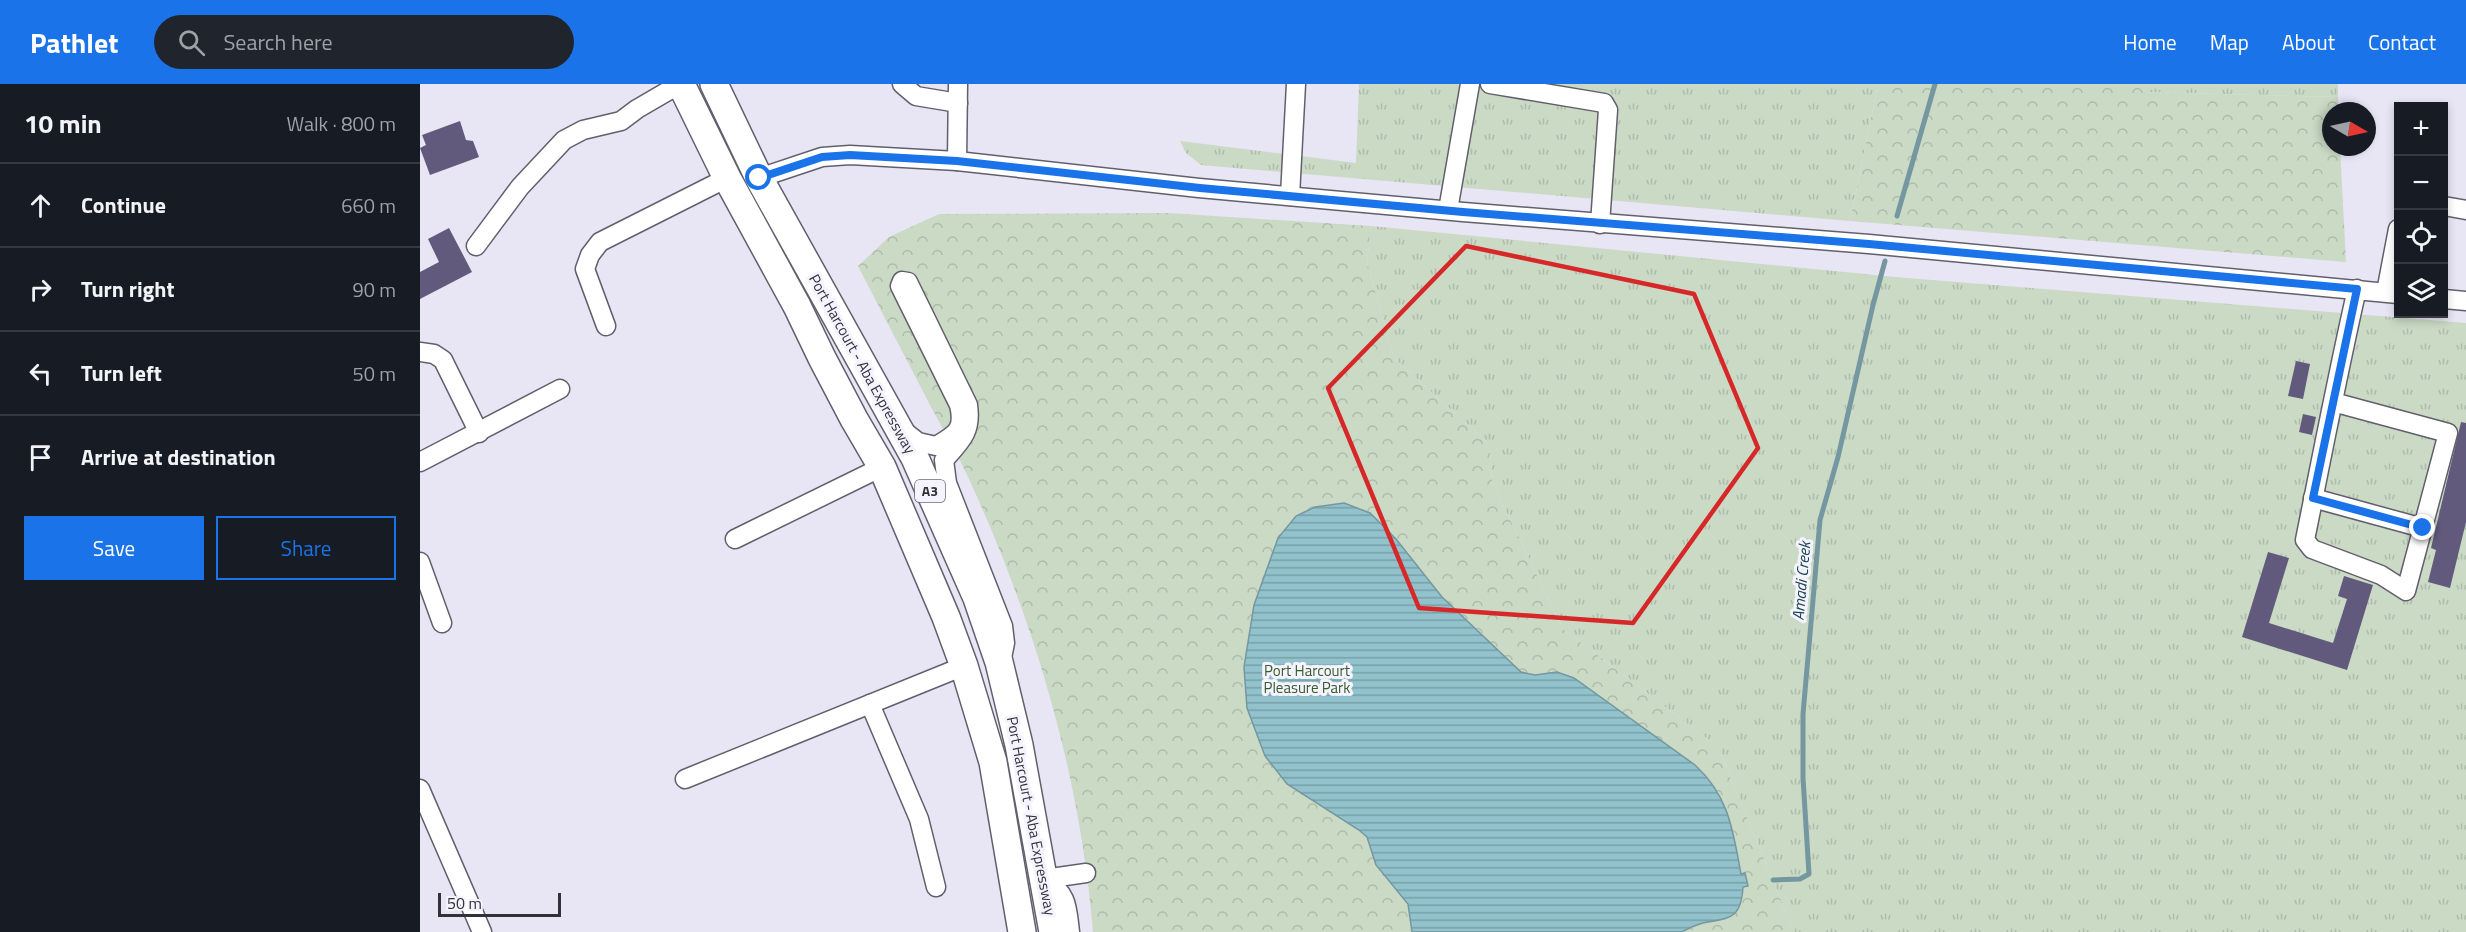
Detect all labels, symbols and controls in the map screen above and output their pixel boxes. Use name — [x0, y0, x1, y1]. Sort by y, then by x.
search box — [154, 15, 574, 69]
text: Pathlet — [30, 21, 118, 64]
text: Search here — [223, 25, 333, 59]
icon: search — [175, 26, 208, 59]
text: Home — [2123, 26, 2177, 58]
text: Map — [2210, 26, 2249, 58]
text: About — [2282, 26, 2335, 58]
text: Contact — [2368, 26, 2436, 58]
north arrow — [2322, 102, 2376, 156]
map controls — [2394, 102, 2448, 318]
button: + — [2394, 102, 2448, 156]
text: 10 min — [24, 104, 102, 143]
text: Walk · 800 m — [287, 108, 396, 139]
button: − — [2394, 156, 2448, 210]
route start — [745, 164, 771, 190]
text: Continue — [81, 188, 166, 222]
icon: ahead — [24, 189, 57, 222]
text: 660 m — [341, 190, 396, 221]
button: locate — [2394, 210, 2448, 264]
button: layers — [2394, 264, 2448, 318]
street label: Port Harcourt - Aba Expressway — [803, 270, 922, 458]
text: Turn right — [81, 272, 175, 306]
icon: right — [24, 273, 57, 306]
text: 90 m — [352, 274, 396, 305]
text: Turn left — [81, 356, 162, 390]
icon: left — [24, 357, 57, 390]
text: 50 m — [352, 358, 396, 389]
text: Arrive at destination — [81, 440, 276, 474]
icon: arrive — [24, 441, 57, 474]
road number: A3 — [915, 480, 945, 502]
route end — [2409, 514, 2435, 540]
button: Save — [24, 516, 204, 580]
button: Share — [216, 516, 396, 580]
water label: Amadi Creek — [1786, 539, 1817, 621]
park label: Port Harcourt Pleasure Park — [1263, 659, 1351, 699]
street label: Port Harcourt - Aba Expressway — [1001, 714, 1062, 917]
scale bar — [438, 890, 561, 918]
text: 50 m — [447, 891, 482, 915]

